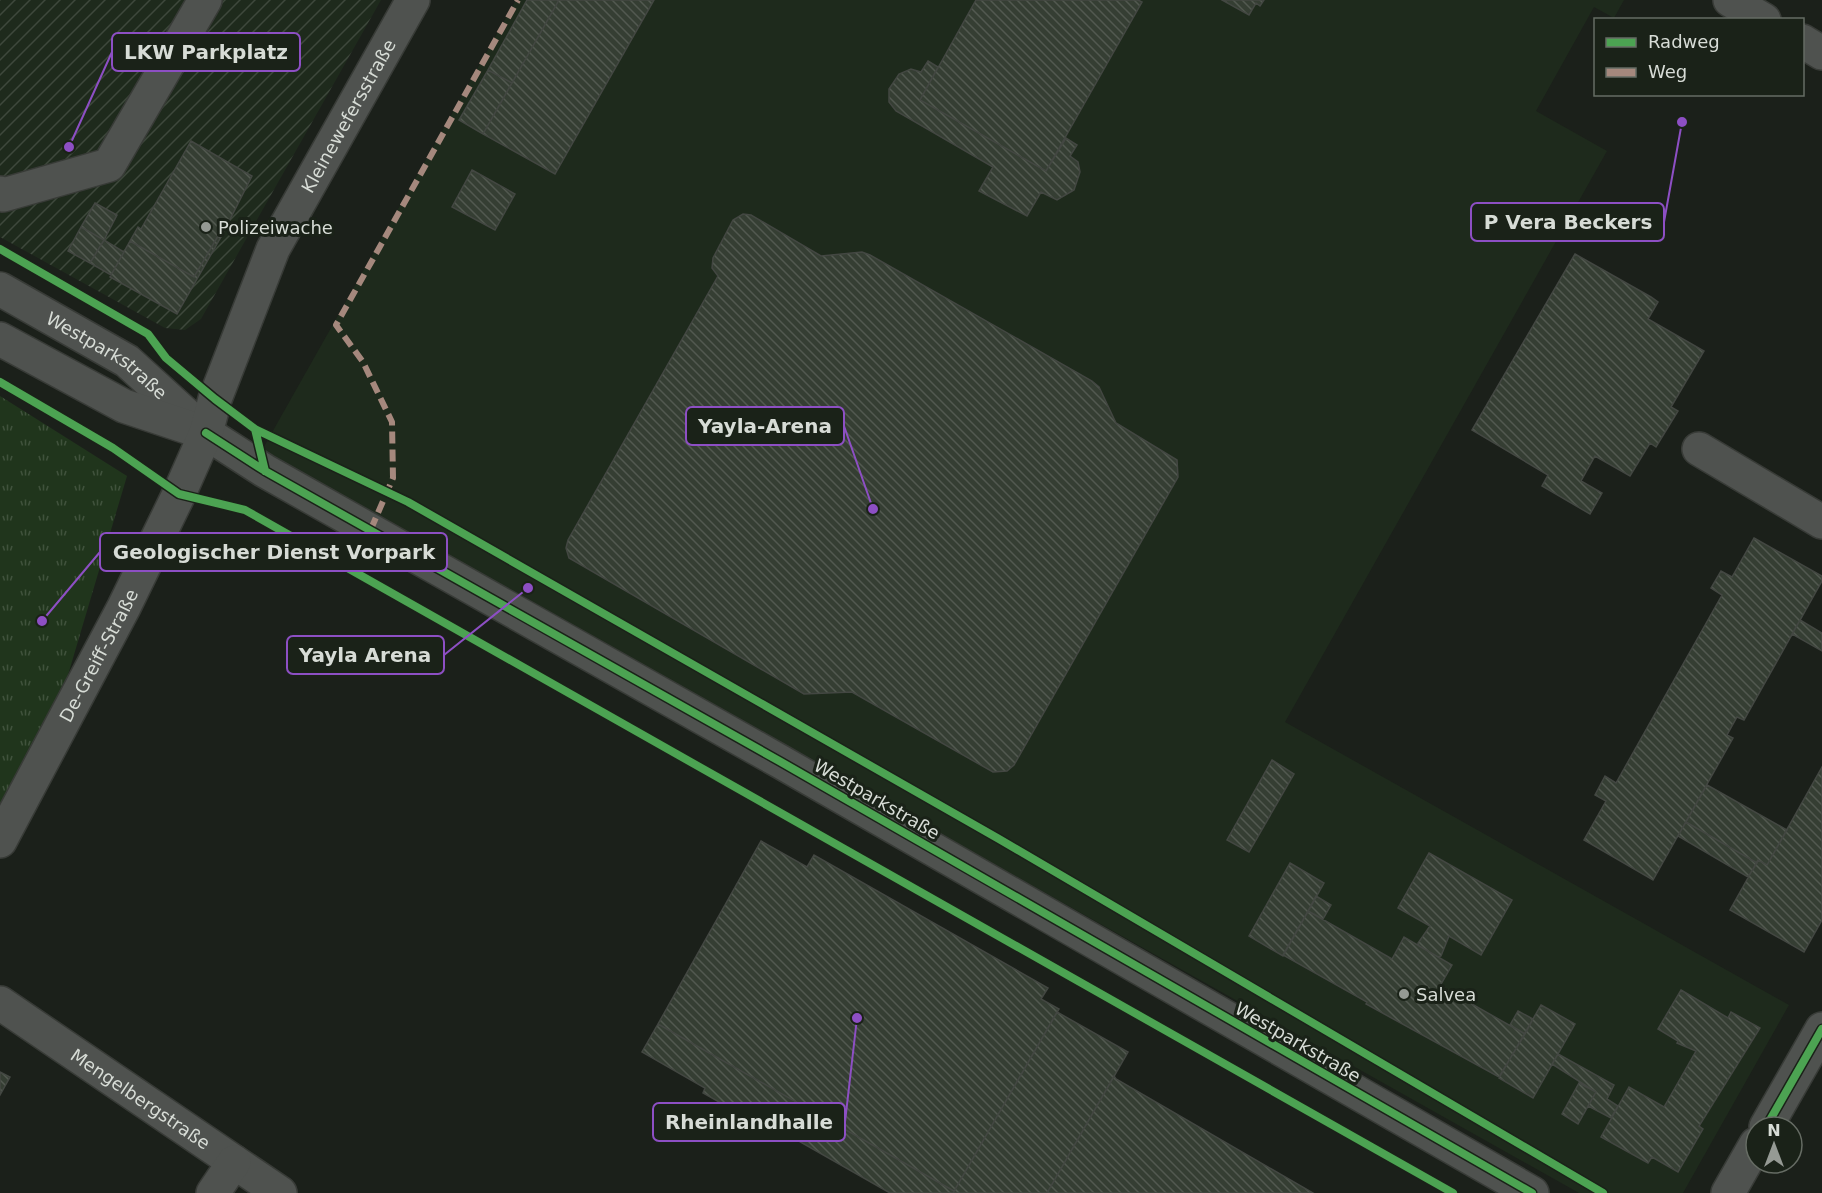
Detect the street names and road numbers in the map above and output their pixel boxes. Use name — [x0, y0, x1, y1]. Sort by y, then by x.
street label: Kleinewefersstraße — [296, 35, 399, 196]
street label: Westparkstraße — [43, 307, 172, 403]
street label: De-Greiff-Straße — [55, 585, 142, 725]
street label: Westparkstraße — [810, 754, 944, 844]
street label: Westparkstraße — [1231, 997, 1365, 1087]
street label: Mengelbergstraße — [67, 1044, 214, 1153]

